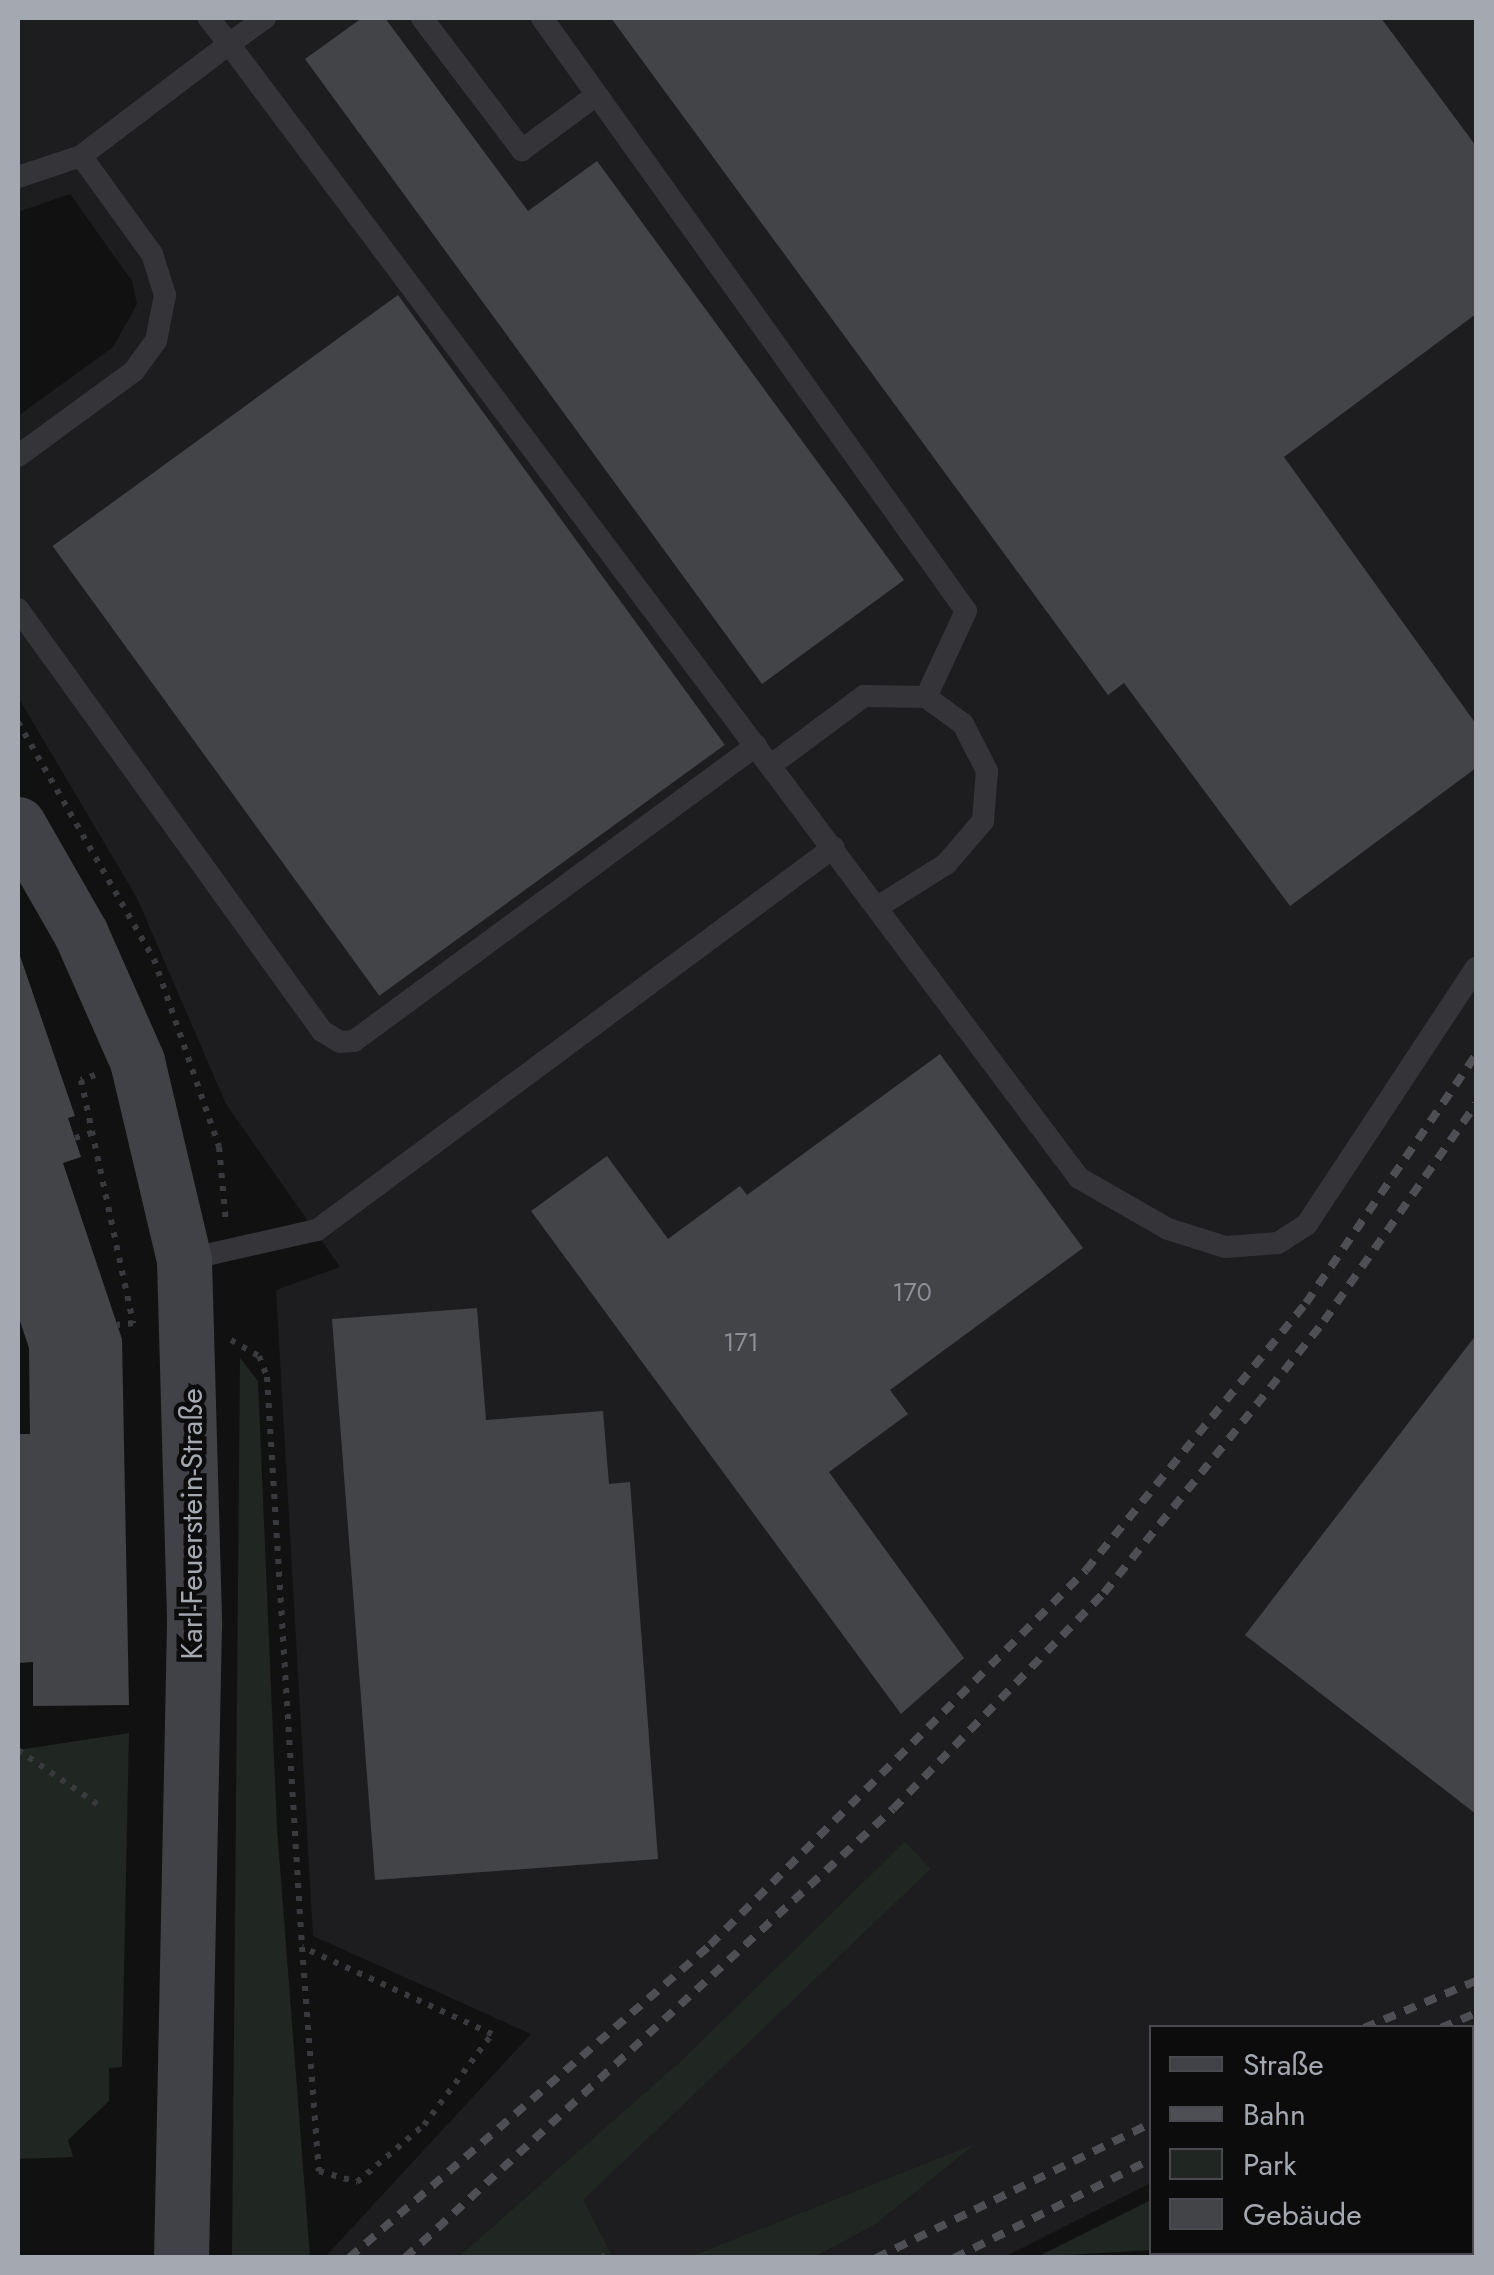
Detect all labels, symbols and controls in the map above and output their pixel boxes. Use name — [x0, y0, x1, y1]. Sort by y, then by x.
house number: 170 — [892, 1277, 932, 1307]
house number: 171 — [723, 1327, 759, 1357]
street label: Karl-Feuerstein-Straße — [174, 1388, 210, 1660]
legend — [1149, 2025, 1474, 2255]
text: Straße — [1243, 2043, 1324, 2086]
text: Bahn — [1243, 2093, 1306, 2136]
text: Park — [1243, 2143, 1296, 2186]
text: Gebäude — [1243, 2193, 1362, 2236]

